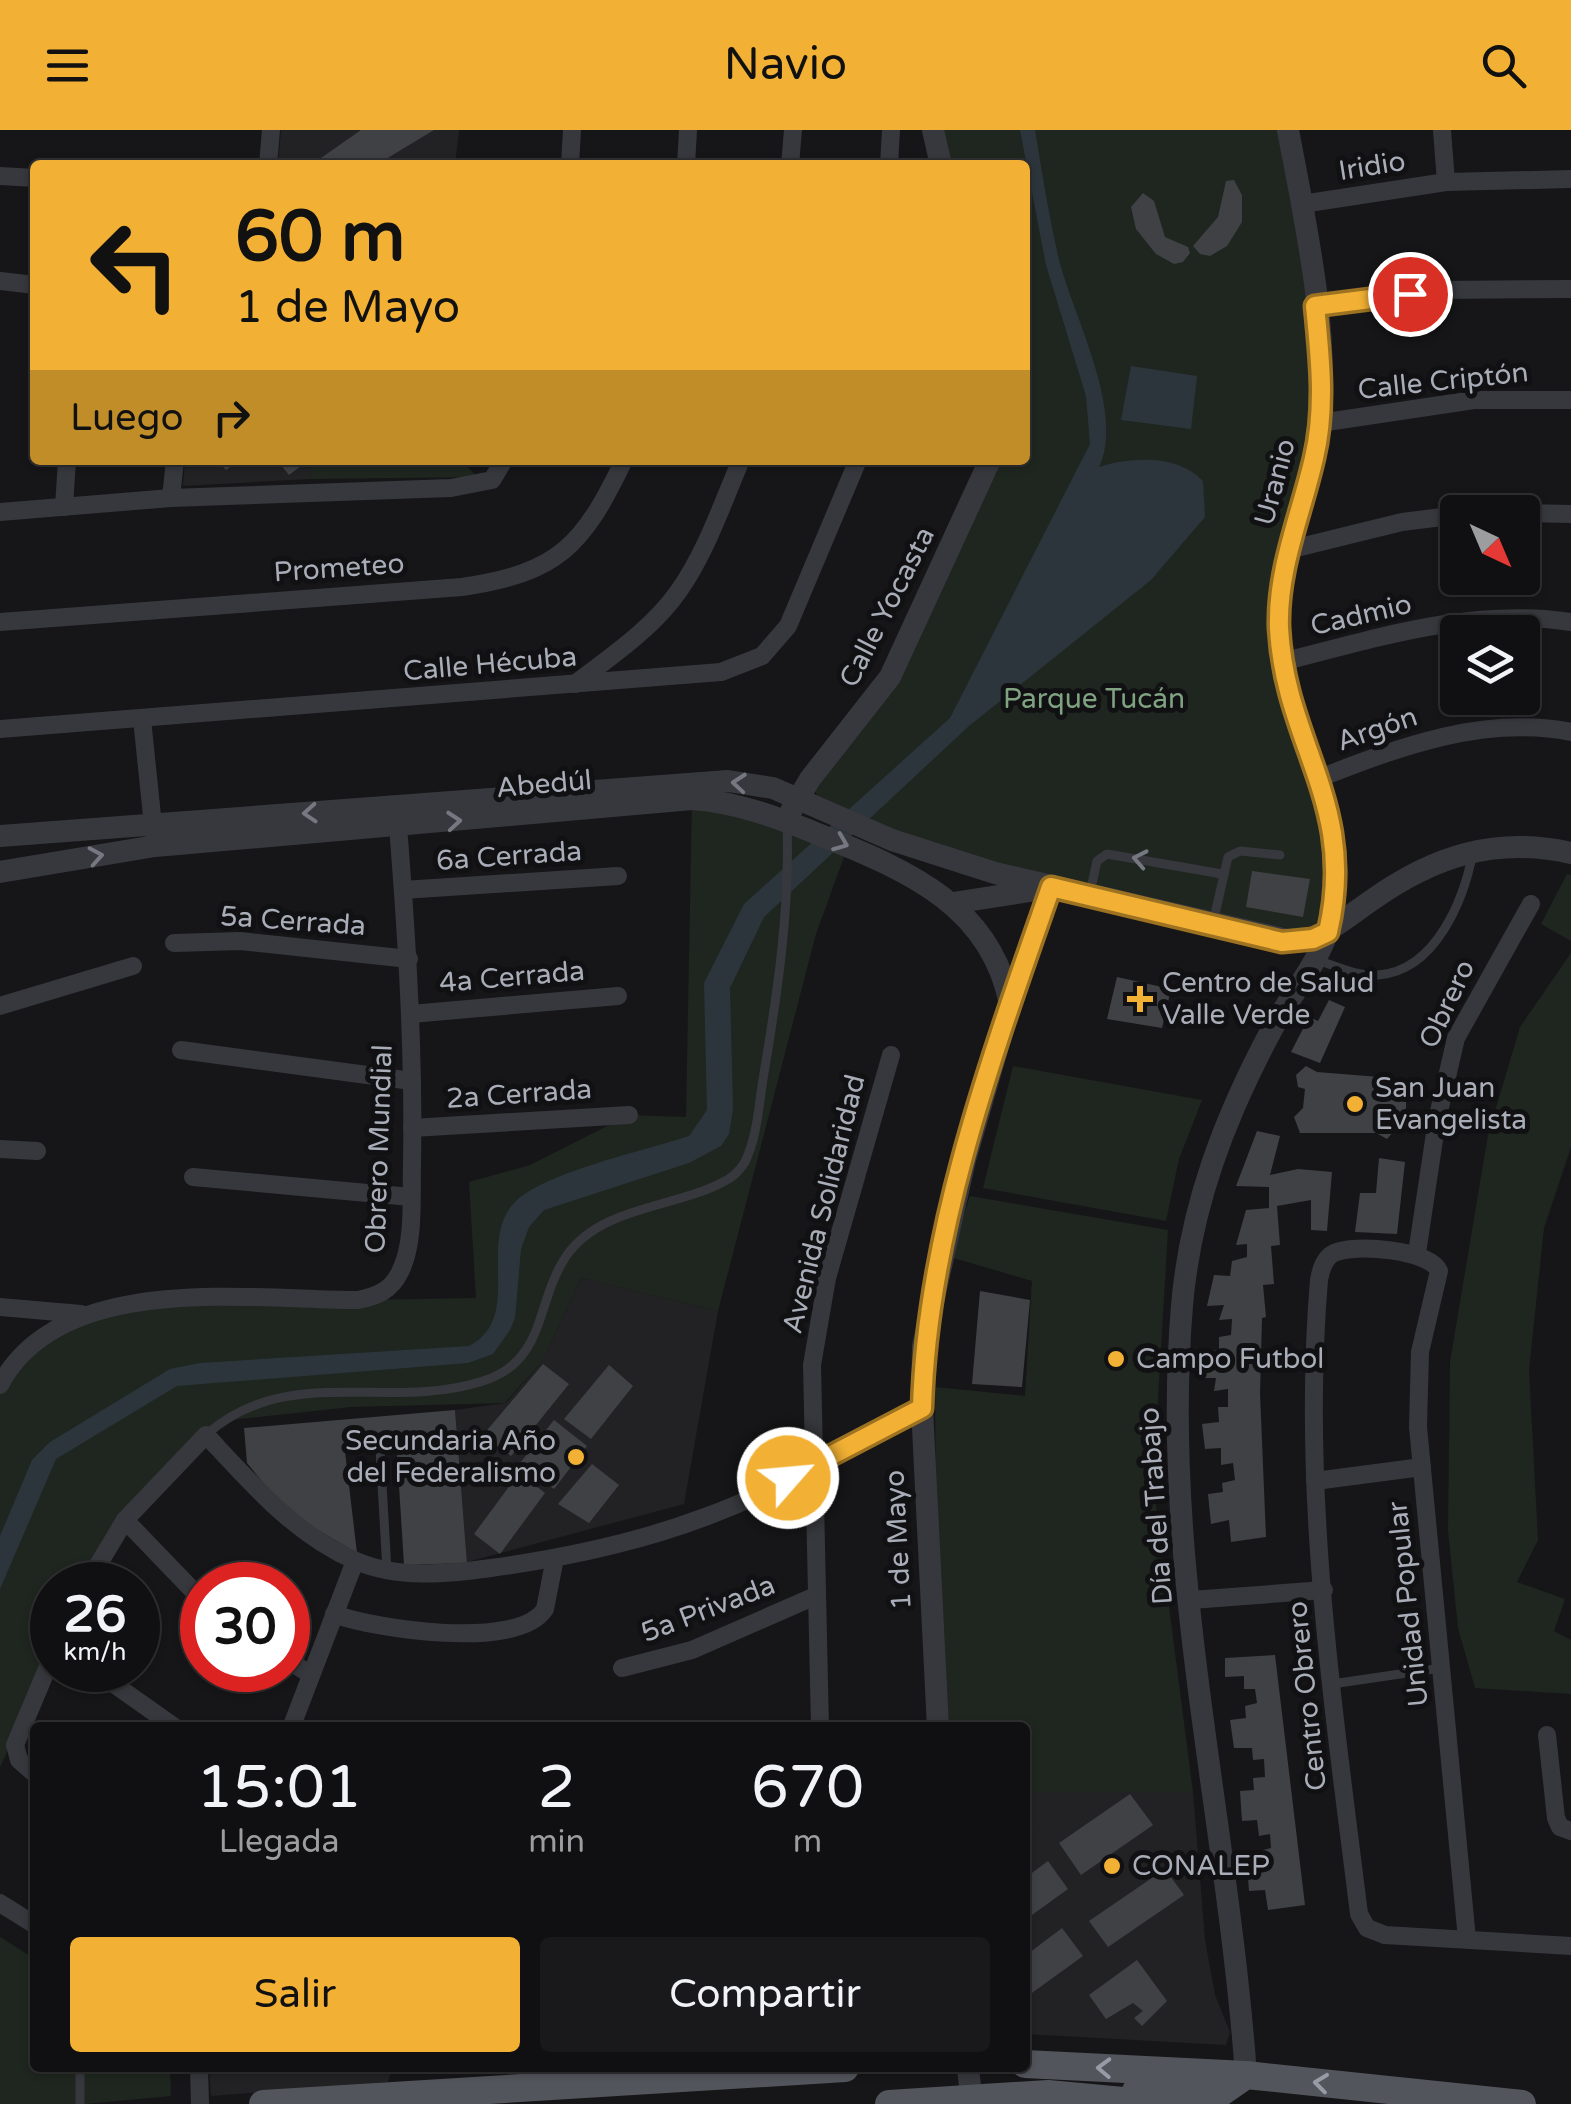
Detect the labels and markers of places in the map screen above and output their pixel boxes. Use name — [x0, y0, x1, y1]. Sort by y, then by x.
pin — [1368, 252, 1453, 337]
place label: Centro de Salud Valle Verde — [1162, 966, 1374, 1032]
marker: Centro de Salud Valle Verde — [1127, 986, 1153, 1012]
place label: San Juan Evangelista — [1375, 1071, 1527, 1137]
marker: San Juan Evangelista — [1344, 1093, 1366, 1115]
place label: Campo Futbol — [1136, 1342, 1324, 1376]
marker: Campo Futbol — [1105, 1348, 1127, 1370]
place label: Secundaria Año del Federalismo — [345, 1424, 556, 1490]
marker: Secundaria Año del Federalismo — [565, 1446, 587, 1468]
place label: CONALEP — [1132, 1849, 1270, 1883]
marker: CONALEP — [1101, 1855, 1123, 1877]

